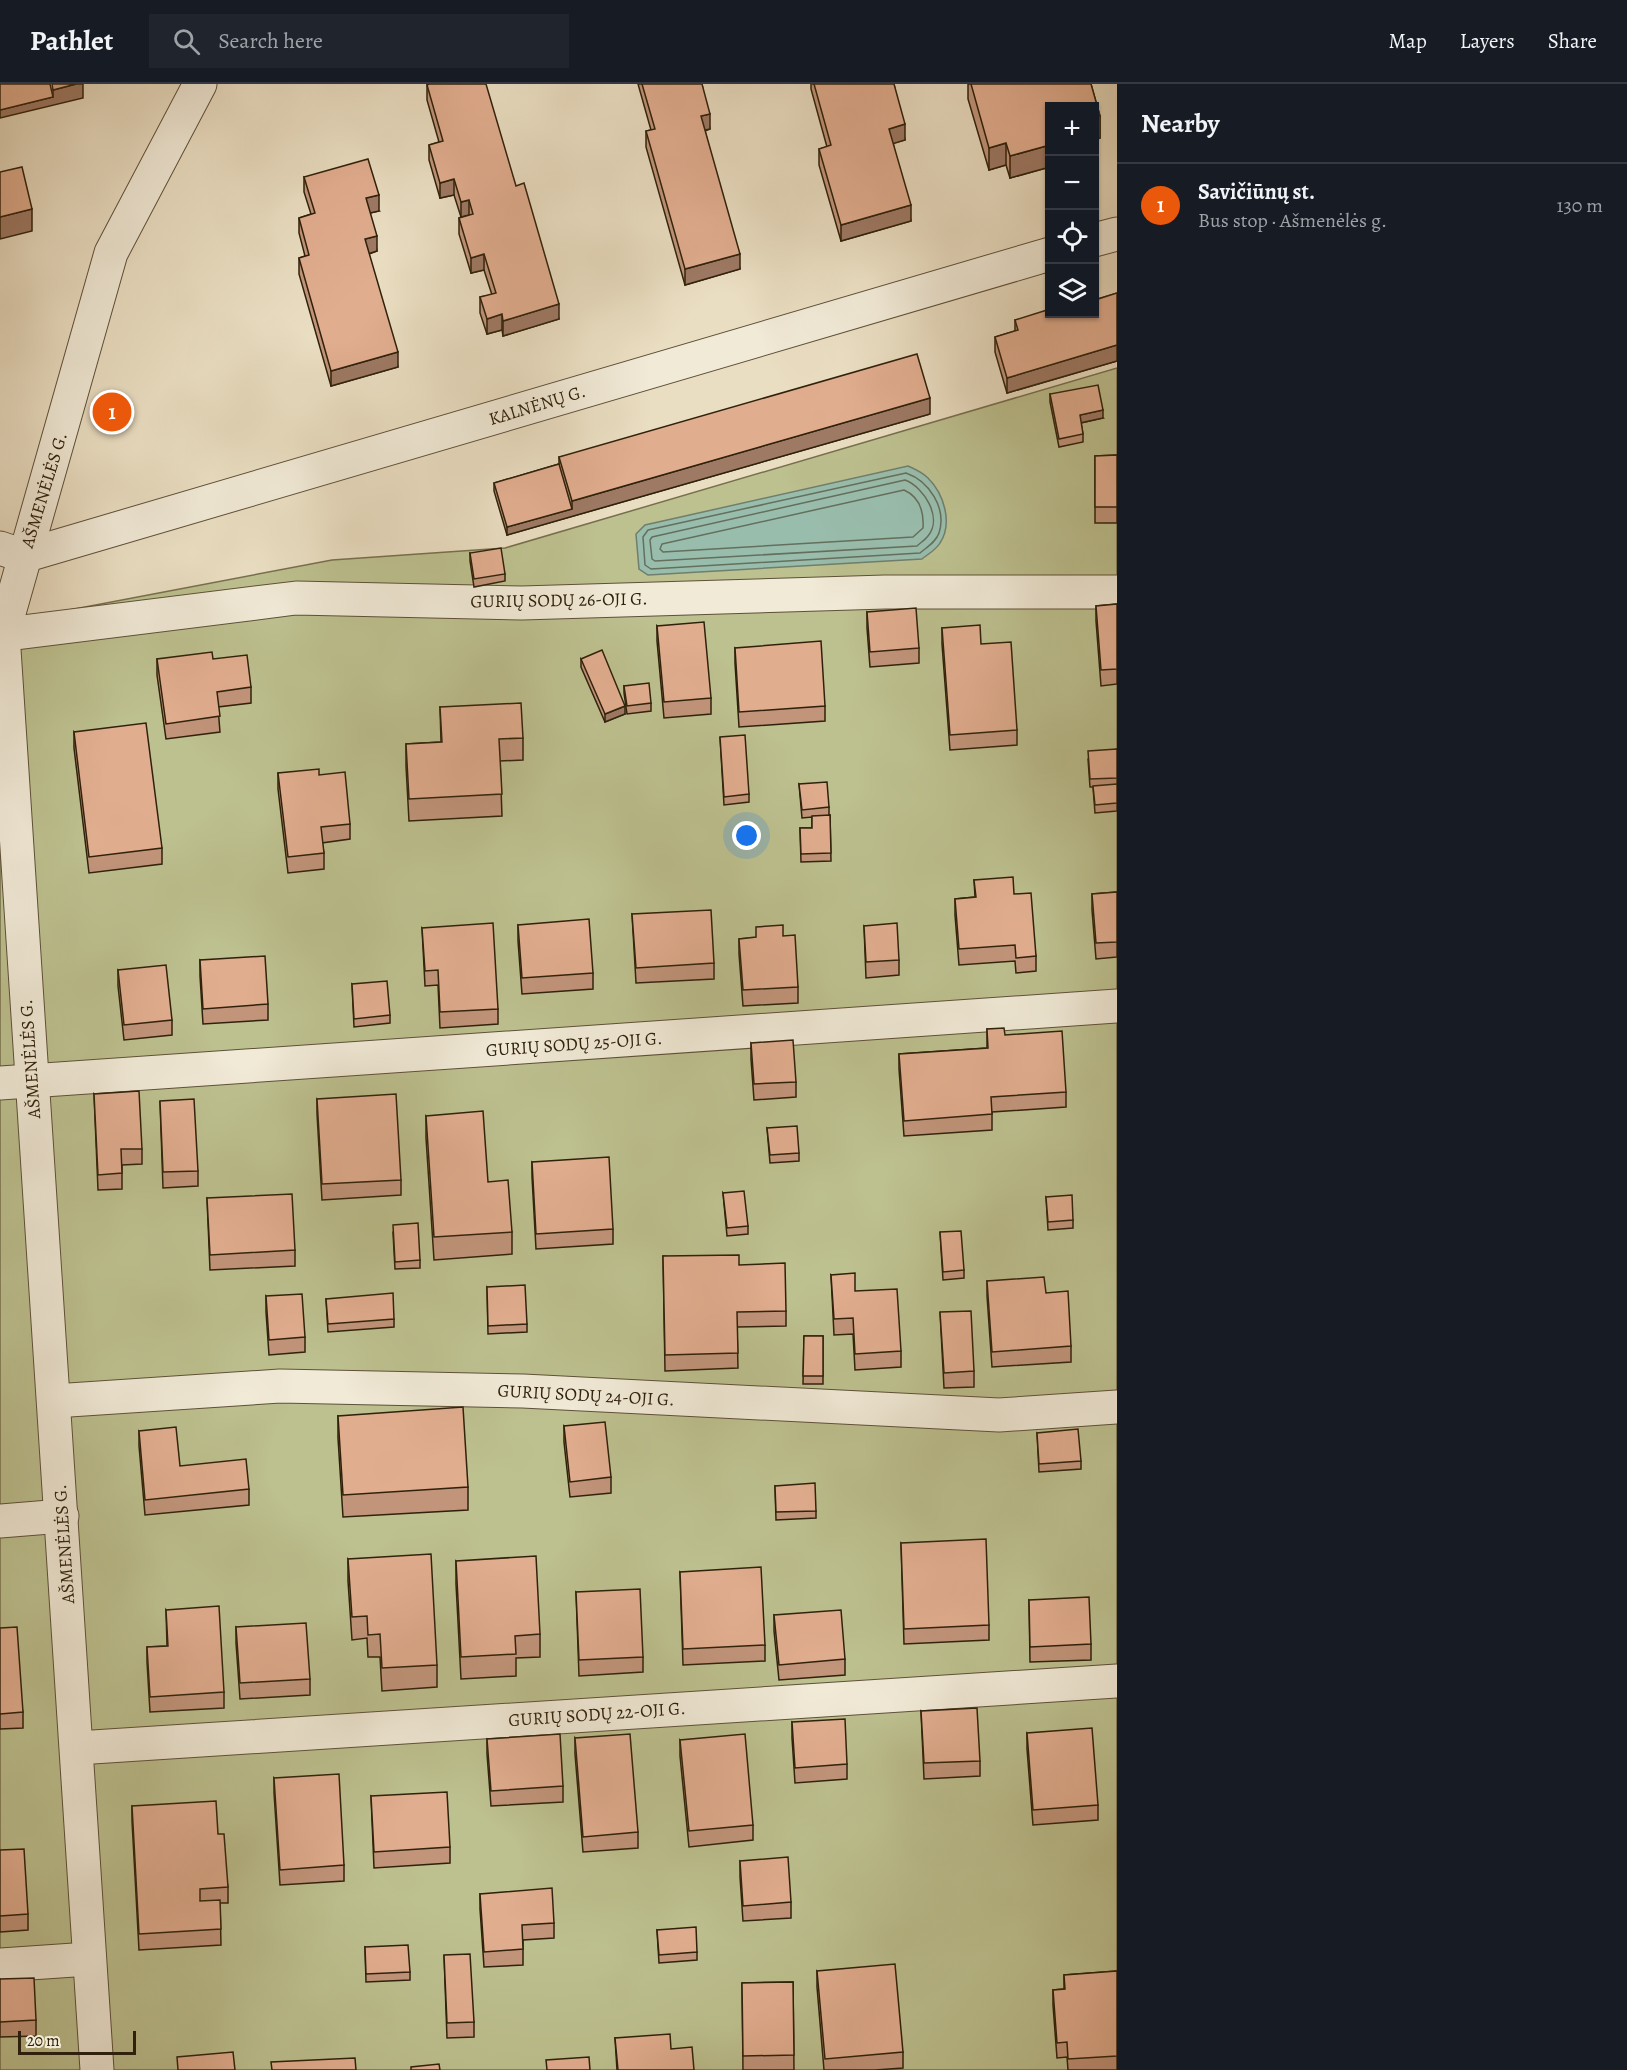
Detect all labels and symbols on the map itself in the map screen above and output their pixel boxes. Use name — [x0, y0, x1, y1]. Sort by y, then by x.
street label: KALNĖNŲ G. — [486, 379, 588, 431]
pin: 1 — [92, 390, 132, 434]
street label: AŠMENĖLĖS G. — [15, 429, 73, 552]
street label: GURIŲ SODŲ 26-OJI G. — [470, 586, 648, 614]
your location — [732, 821, 761, 850]
street label: AŠMENĖLĖS G. — [14, 999, 46, 1120]
street label: GURIŲ SODŲ 25-OJI G. — [485, 1026, 663, 1062]
street label: GURIŲ SODŲ 24-OJI G. — [497, 1378, 675, 1412]
street label: AŠMENĖLĖS G. — [48, 1484, 80, 1605]
street label: GURIŲ SODŲ 22-OJI G. — [508, 1696, 686, 1732]
scale bar — [18, 2028, 136, 2056]

